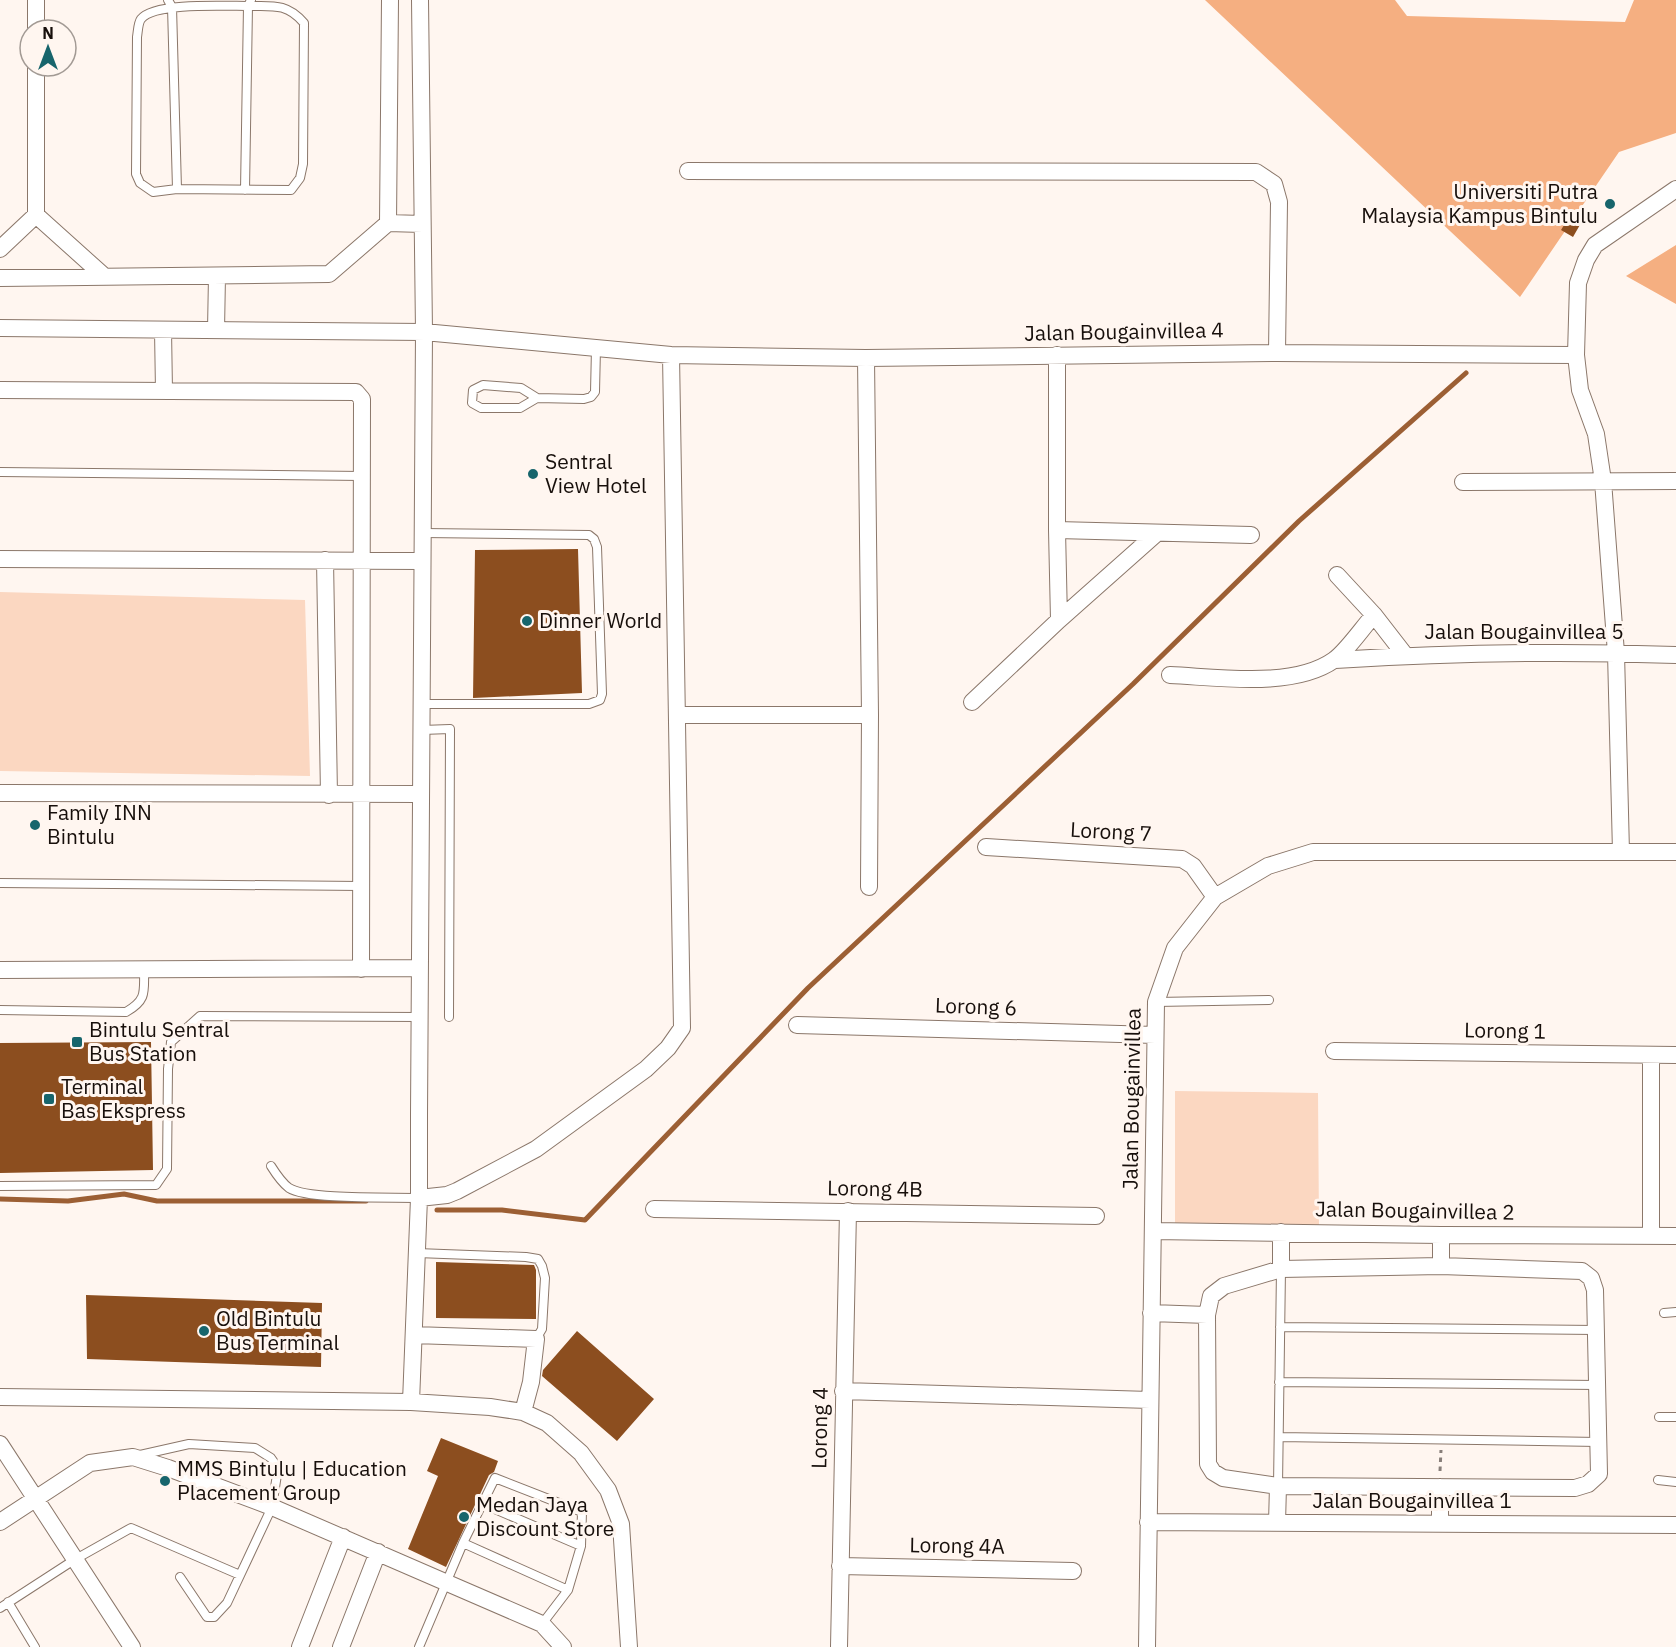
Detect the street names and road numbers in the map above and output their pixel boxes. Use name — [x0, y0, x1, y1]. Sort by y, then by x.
street label: Jalan Bougainvillea 4 — [1024, 315, 1224, 347]
street label: Jalan Bougainvillea 5 — [1424, 617, 1624, 645]
street label: Lorong 7 — [1069, 815, 1153, 847]
street label: Lorong 6 — [935, 991, 1018, 1021]
street label: Jalan Bougainvillea — [1115, 1008, 1147, 1190]
street label: Lorong 1 — [1464, 1015, 1546, 1045]
street label: Lorong 4B — [827, 1173, 923, 1203]
street label: Jalan Bougainvillea 2 — [1315, 1194, 1515, 1226]
street label: Lorong 4 — [804, 1387, 834, 1469]
street label: Jalan Bougainvillea 1 — [1312, 1486, 1512, 1514]
street label: Lorong 4A — [909, 1530, 1005, 1560]

